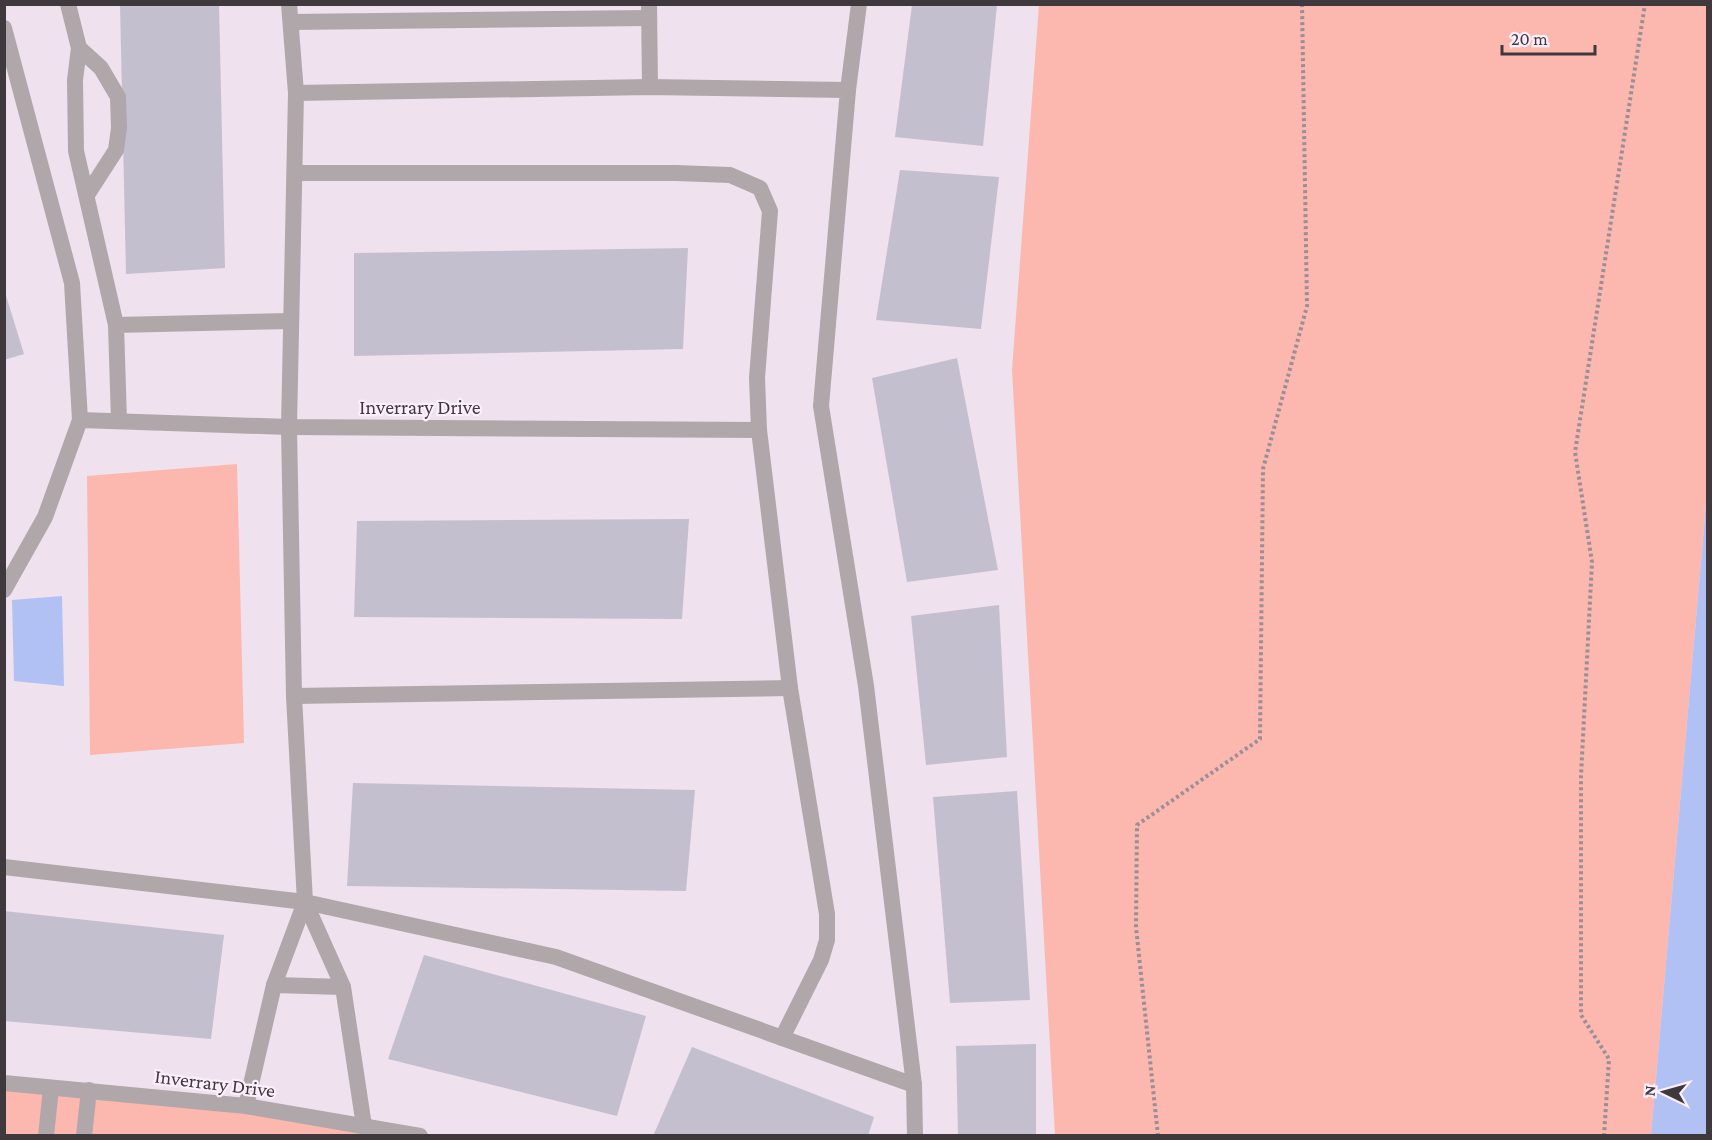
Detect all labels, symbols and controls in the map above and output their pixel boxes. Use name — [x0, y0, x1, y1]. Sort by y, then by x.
scale bar — [1502, 18, 1595, 56]
text: 20 m — [1511, 29, 1548, 49]
street label: Inverrary Drive — [359, 396, 481, 419]
north arrow — [1634, 1062, 1694, 1122]
street label: Inverrary Drive — [153, 1065, 277, 1102]
text: N — [1641, 1084, 1659, 1097]

